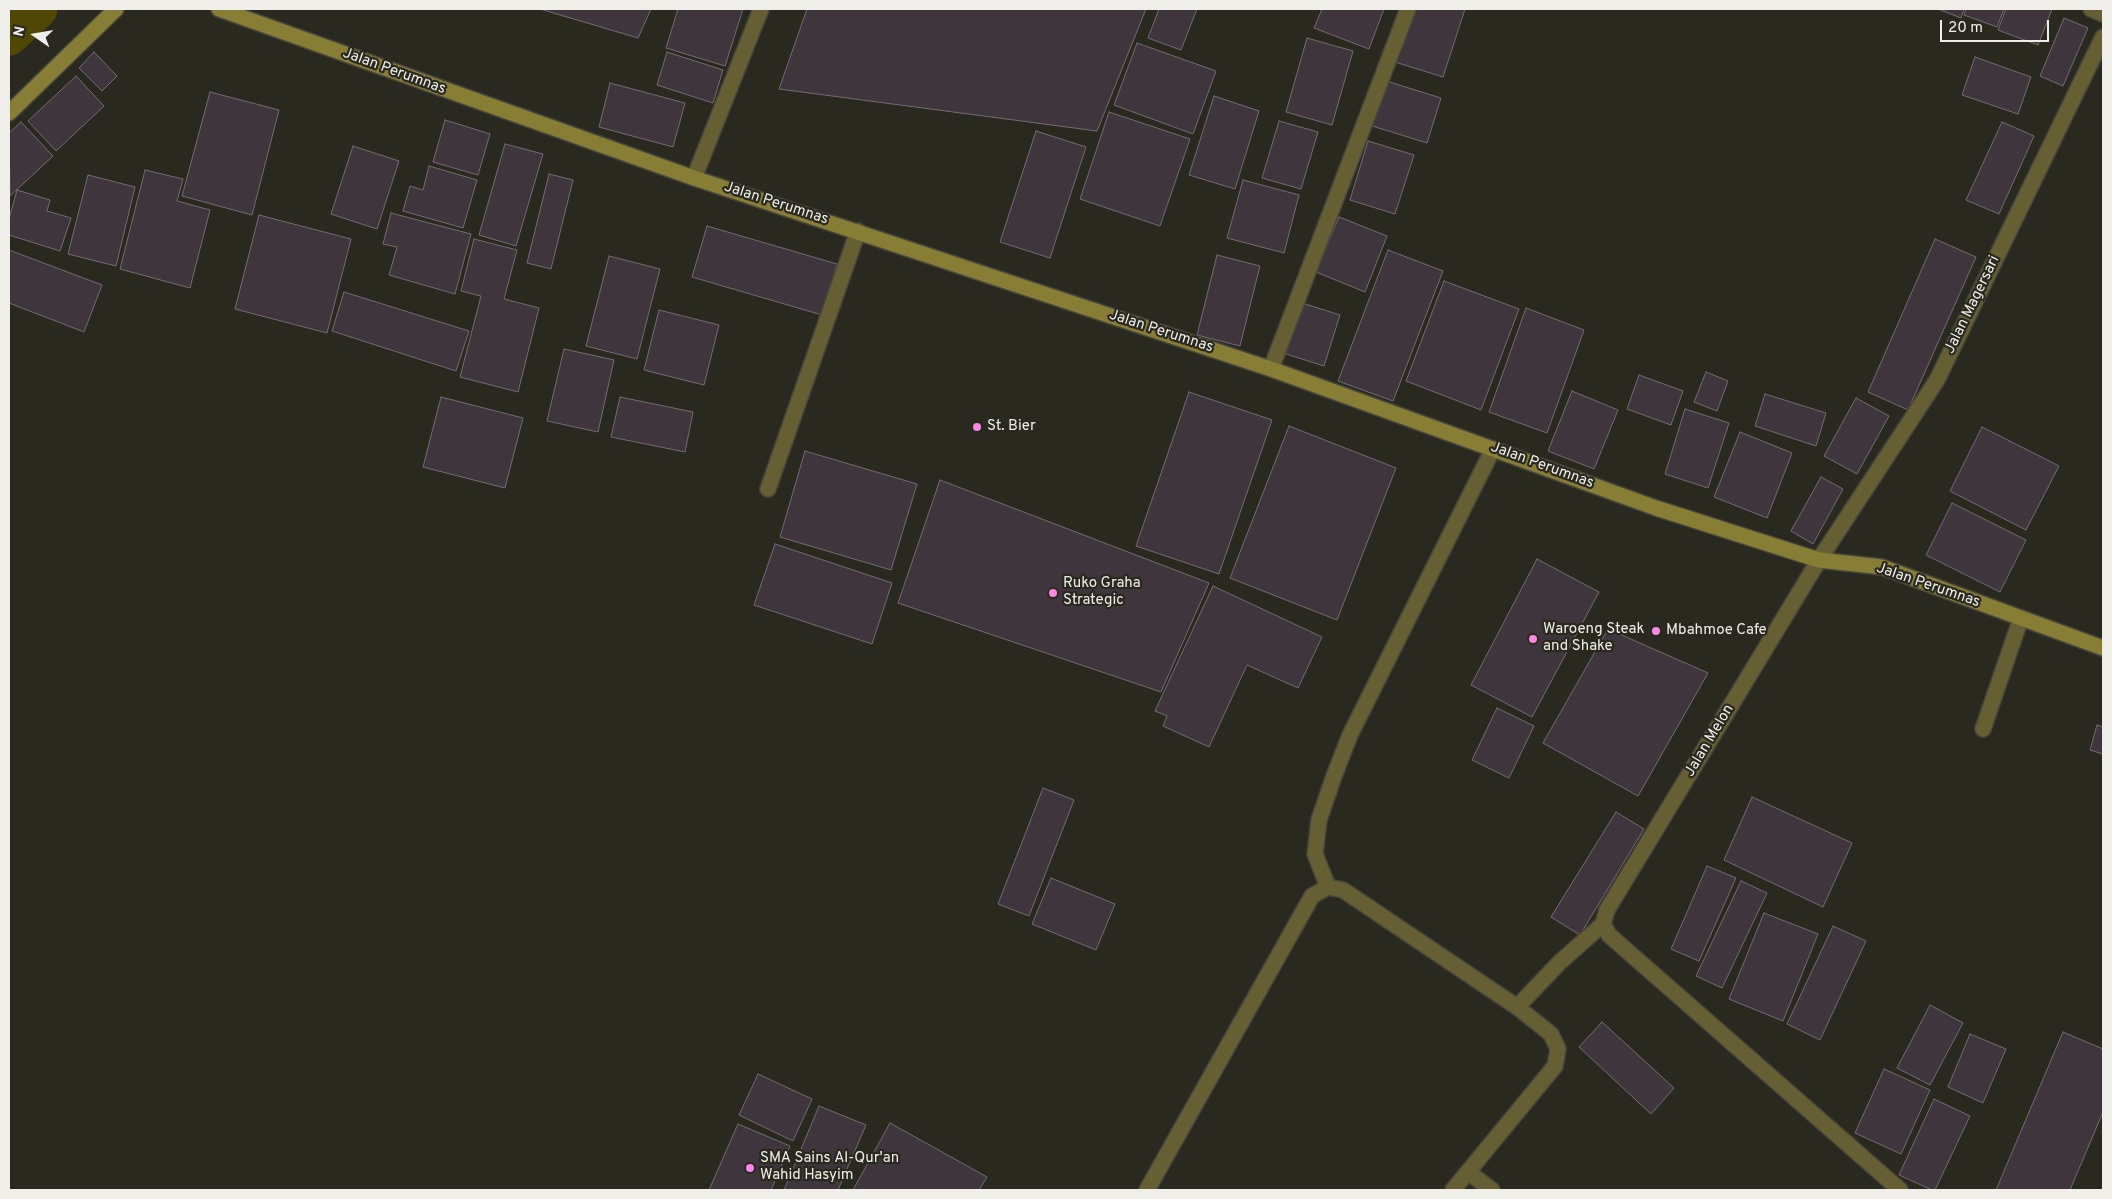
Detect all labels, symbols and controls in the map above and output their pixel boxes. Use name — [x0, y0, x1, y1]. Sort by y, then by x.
north arrow — [10, 10, 60, 60]
scale bar — [1942, 10, 2051, 42]
text: 20 m — [1948, 19, 1983, 38]
text: N — [10, 25, 29, 38]
street label: Jalan Perumnas — [340, 45, 448, 99]
street label: Jalan Perumnas — [722, 179, 830, 229]
street label: Jalan Magersari — [1942, 253, 2004, 357]
street label: Jalan Perumnas — [1107, 307, 1215, 357]
place label: St. Bier — [987, 418, 1036, 436]
marker: St. Bier — [971, 421, 983, 433]
street label: Jalan Perumnas — [1488, 439, 1596, 493]
street label: Jalan Perumnas — [1874, 560, 1982, 612]
place label: Ruko Graha Strategic — [1063, 575, 1141, 610]
marker: Ruko Graha Strategic — [1047, 587, 1059, 599]
place label: Waroeng Steak and Shake — [1543, 621, 1644, 656]
place label: Mbahmoe Cafe — [1666, 622, 1767, 640]
marker: Mbahmoe Cafe — [1650, 625, 1662, 637]
marker: Waroeng Steak and Shake — [1527, 633, 1539, 645]
street label: Jalan Melon — [1681, 702, 1739, 780]
place label: SMA Sains Al-Qur'an Wahid Hasyim — [760, 1150, 899, 1185]
marker: SMA Sains Al-Qur'an Wahid Hasyim — [744, 1162, 756, 1174]

